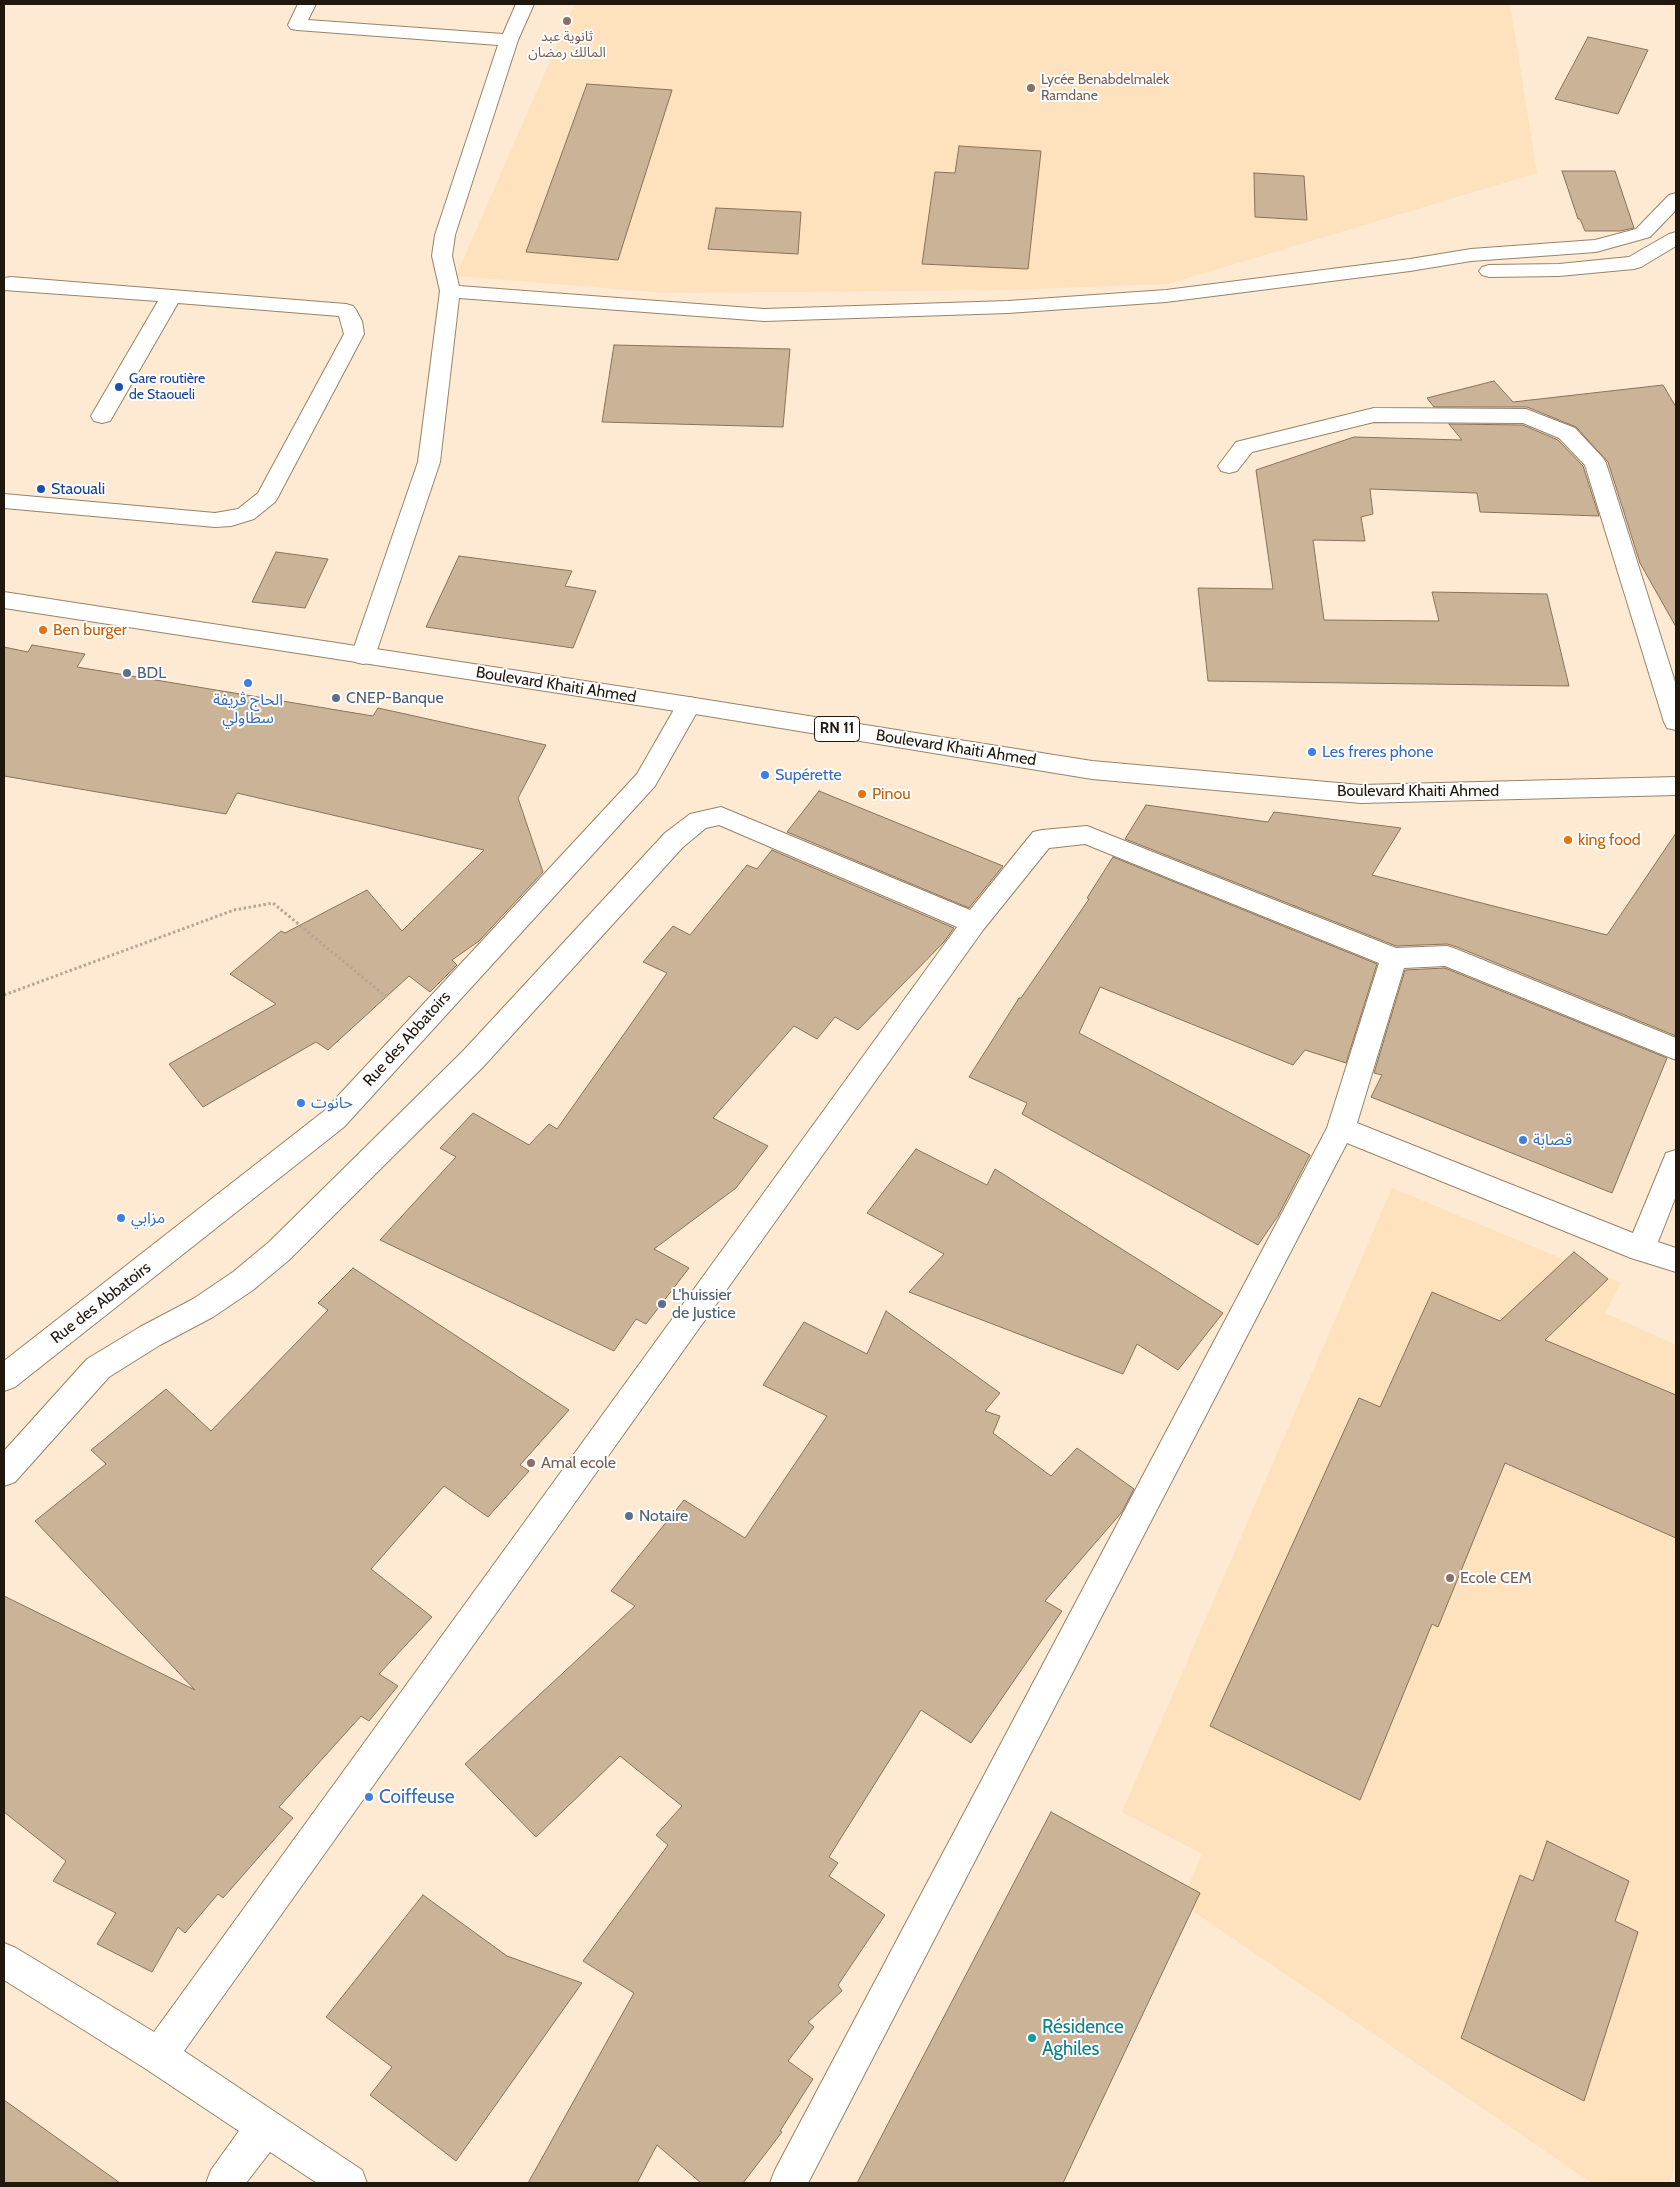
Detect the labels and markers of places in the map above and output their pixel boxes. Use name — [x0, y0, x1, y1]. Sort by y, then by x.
marker: ثانوية عبد المالك رمضان — [561, 15, 573, 27]
place label: ثانوية عبد المالك رمضان — [528, 29, 606, 62]
place label: Lycée Benabdelmalek Ramdane — [1041, 72, 1169, 104]
marker: Lycée Benabdelmalek Ramdane — [1025, 82, 1037, 94]
place label: Gare routière de Staoueli — [129, 371, 205, 404]
marker: Gare routière de Staoueli — [113, 381, 125, 393]
place label: Staouali — [51, 479, 105, 499]
marker: Staouali — [35, 483, 47, 495]
place label: Ben burger — [53, 620, 127, 640]
marker: Ben burger — [37, 624, 49, 636]
place label: BDL — [137, 663, 166, 683]
marker: BDL — [121, 667, 133, 679]
marker: الحاج ڨريفة سطاولي — [242, 677, 254, 689]
place label: CNEP-Banque — [346, 688, 444, 708]
place label: الحاج ڨريفة سطاولي — [213, 690, 283, 728]
marker: CNEP-Banque — [330, 692, 342, 704]
place label: Les freres phone — [1322, 742, 1433, 762]
marker: Les freres phone — [1306, 746, 1318, 758]
place label: Supérette — [775, 765, 842, 785]
marker: Supérette — [759, 769, 771, 781]
place label: Pinou — [872, 784, 911, 804]
marker: Pinou — [856, 788, 868, 800]
place label: king food — [1578, 830, 1641, 850]
marker: king food — [1562, 834, 1574, 846]
place label: حانوت — [311, 1093, 353, 1113]
marker: حانوت — [295, 1097, 307, 1109]
place label: قصابة — [1533, 1130, 1572, 1150]
marker: قصابة — [1517, 1134, 1529, 1146]
place label: مزابي — [131, 1208, 165, 1228]
marker: مزابي — [115, 1212, 127, 1224]
place label: L'huissier de Justice — [672, 1285, 736, 1323]
marker: L'huissier de Justice — [656, 1298, 668, 1310]
place label: Amal ecole — [541, 1453, 616, 1473]
marker: Amal ecole — [525, 1457, 537, 1469]
place label: Notaire — [639, 1506, 688, 1526]
marker: Notaire — [623, 1510, 635, 1522]
place label: Ecole CEM — [1460, 1568, 1532, 1588]
marker: Ecole CEM — [1444, 1572, 1456, 1584]
place label: Coiffeuse — [379, 1786, 455, 1808]
marker: Coiffeuse — [363, 1791, 375, 1803]
place label: Résidence Aghiles — [1042, 2016, 1124, 2060]
marker: Résidence Aghiles — [1026, 2032, 1038, 2044]

